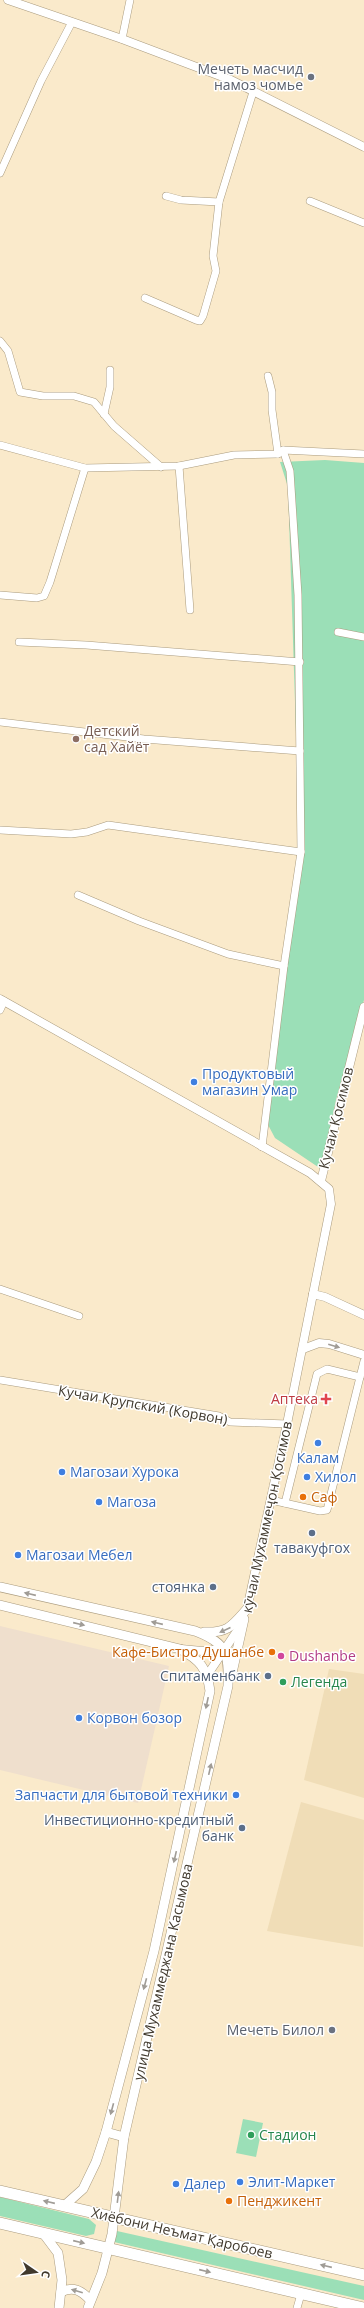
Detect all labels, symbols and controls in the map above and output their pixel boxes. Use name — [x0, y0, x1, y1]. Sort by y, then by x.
place label: Мечеть масчид намоз чомье — [198, 59, 303, 94]
marker: Мечеть масчид намоз чомье — [306, 72, 316, 82]
place label: Детский сад Хайёт — [84, 721, 150, 756]
marker: Детский сад Хайёт — [71, 734, 81, 744]
place label: Продуктовый магазин Умар — [202, 1064, 297, 1099]
street label: Кучаи Қосимов — [314, 1065, 357, 1171]
marker: Продуктовый магазин Умар — [189, 1077, 199, 1087]
one-way arrow — [327, 1343, 340, 1349]
street label: Кучаи Крупский (Корвон) — [57, 1380, 229, 1429]
place label: Аптека — [271, 1389, 318, 1408]
marker: Аптека — [321, 1394, 331, 1404]
street label: кӯчаи Мухаммеҷон Қосимов — [237, 1419, 296, 1615]
marker: Калам — [313, 1438, 323, 1448]
place label: Калам — [297, 1448, 339, 1467]
place label: Магозаи Хурока — [70, 1462, 179, 1481]
marker: Магозаи Хурока — [57, 1467, 67, 1477]
place label: Хилол — [315, 1467, 356, 1486]
marker: Хилол — [302, 1472, 312, 1482]
place label: Саф — [311, 1487, 338, 1506]
place label: Магоза — [107, 1492, 156, 1511]
marker: Саф — [298, 1492, 308, 1502]
marker: Магоза — [94, 1497, 104, 1507]
marker: тавакуфгох — [307, 1528, 317, 1538]
place label: тавакуфгох — [274, 1538, 351, 1557]
place label: Магозаи Мебел — [26, 1545, 133, 1564]
marker: Магозаи Мебел — [13, 1550, 23, 1560]
place label: стоянка — [152, 1577, 205, 1596]
marker: стоянка — [208, 1582, 218, 1592]
one-way arrow — [24, 1591, 36, 1597]
one-way arrow — [150, 1619, 163, 1625]
one-way arrow — [73, 1621, 85, 1627]
one-way arrow — [219, 1626, 231, 1633]
place label: Кафе-Бистро Душанбе — [112, 1642, 264, 1661]
place label: Dushanbe — [289, 1646, 356, 1665]
marker: Кафе-Бистро Душанбе — [267, 1647, 277, 1657]
marker: Dushanbe — [276, 1651, 286, 1661]
place label: Спитаменбанк — [160, 1666, 261, 1685]
marker: Спитаменбанк — [263, 1671, 273, 1681]
place label: Легенда — [291, 1672, 347, 1691]
marker: Легенда — [278, 1677, 288, 1687]
one-way arrow — [204, 1696, 210, 1709]
place label: Корвон бозор — [87, 1708, 182, 1727]
marker: Корвон бозор — [74, 1713, 84, 1723]
one-way arrow — [207, 1762, 213, 1775]
place label: Запчасти для бытовой техники — [15, 1785, 228, 1804]
marker: Запчасти для бытовой техники — [231, 1790, 241, 1800]
place label: Инвестиционно-кредитный банк — [44, 1810, 235, 1845]
marker: Инвестиционно-кредитный банк — [237, 1823, 247, 1833]
one-way arrow — [172, 1851, 178, 1863]
street label: улица Мухаммеджана Касымова — [128, 1862, 197, 2082]
one-way arrow — [142, 1978, 148, 1990]
place label: Мечеть Билол — [227, 2020, 324, 2039]
marker: Мечеть Билол — [327, 2025, 337, 2035]
one-way arrow — [109, 2104, 115, 2116]
place label: Стадион — [259, 2125, 316, 2144]
marker: Стадион — [246, 2130, 256, 2140]
place label: Элит-Маркет — [248, 2172, 336, 2191]
place label: Далер — [184, 2174, 226, 2193]
marker: Элит-Маркет — [235, 2177, 245, 2187]
marker: Далер — [171, 2179, 181, 2189]
one-way arrow — [115, 2190, 121, 2203]
place label: Пенджикент — [237, 2191, 322, 2210]
marker: Пенджикент — [224, 2196, 234, 2206]
one-way arrow — [43, 2198, 56, 2204]
street label: Хиёбони Неъмат Қаробоев — [89, 2202, 275, 2263]
one-way arrow — [73, 2239, 85, 2245]
north arrow — [16, 2252, 56, 2292]
one-way arrow — [320, 2263, 332, 2269]
text: С — [38, 2269, 54, 2279]
one-way arrow — [199, 2269, 212, 2275]
one-way arrow — [70, 2288, 82, 2294]

